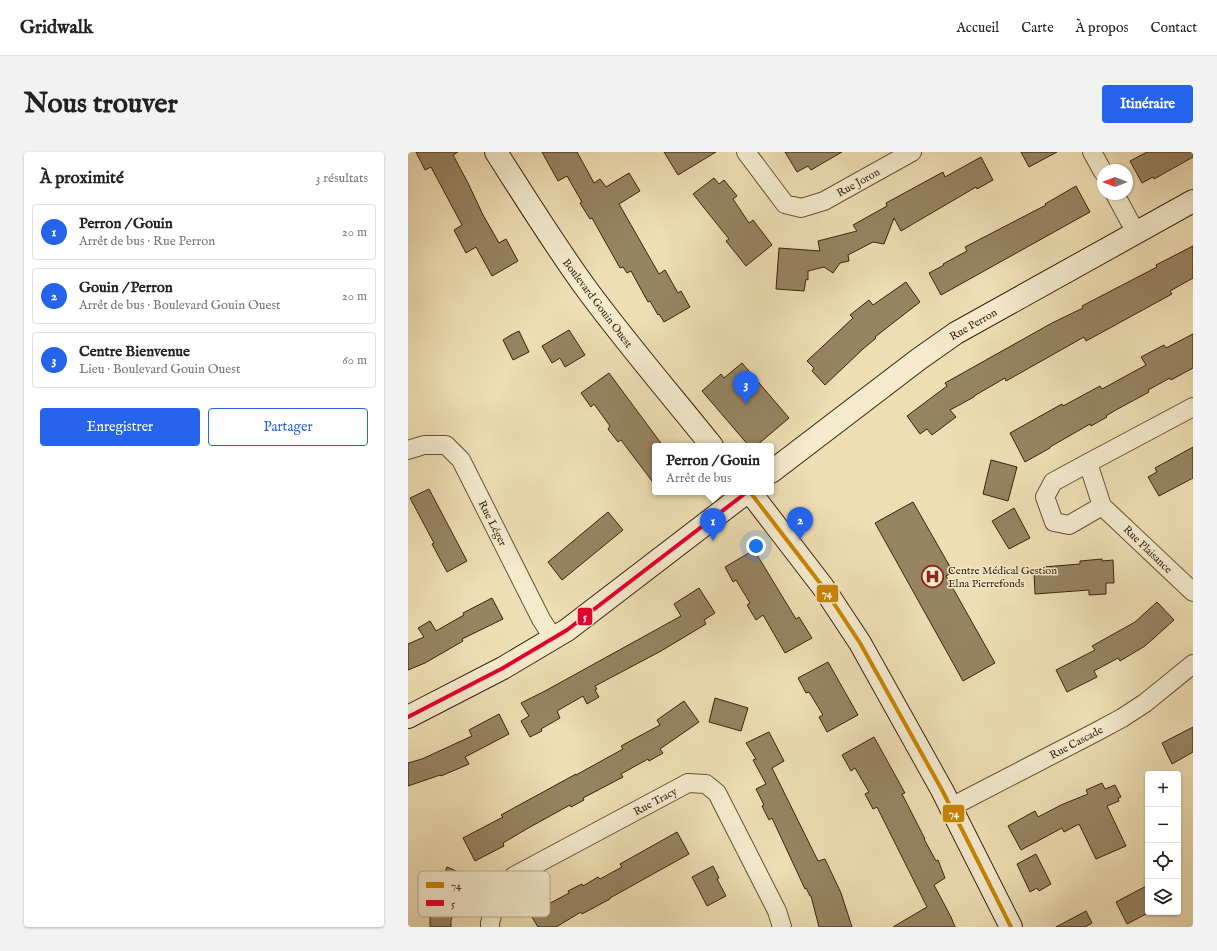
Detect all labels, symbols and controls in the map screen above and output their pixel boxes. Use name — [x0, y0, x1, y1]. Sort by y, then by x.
text: Gridwalk — [20, 16, 93, 40]
text: Accueil — [956, 19, 999, 37]
text: Carte — [1021, 19, 1054, 37]
text: À propos — [1076, 19, 1128, 37]
text: Contact — [1150, 19, 1197, 37]
button: Itinéraire — [1102, 85, 1193, 123]
text: Nous trouver — [24, 87, 178, 122]
north arrow — [1097, 164, 1133, 200]
street label: Rue Joron — [834, 165, 883, 200]
text: À proximité — [40, 168, 124, 189]
text: 3 résultats — [316, 170, 368, 187]
text: Perron / Gouin — [79, 214, 173, 233]
text: 1 — [52, 224, 56, 241]
text: 20 m — [342, 224, 367, 241]
text: Arrêt de bus · Rue Perron — [79, 233, 215, 250]
street label: Boulevard Gouin Ouest — [559, 256, 635, 351]
text: Gouin / Perron — [79, 278, 173, 297]
text: 2 — [51, 288, 57, 305]
text: 20 m — [342, 288, 367, 305]
text: Arrêt de bus · Boulevard Gouin Ouest — [79, 297, 281, 314]
street label: Rue Perron — [947, 306, 1000, 344]
text: Centre Bienvenue — [79, 342, 190, 361]
text: 3 — [52, 352, 56, 369]
text: 60 m — [342, 352, 367, 369]
text: Lieu · Boulevard Gouin Ouest — [79, 361, 240, 378]
pin: 3 — [733, 371, 759, 404]
button: Enregistrer — [40, 408, 200, 446]
button: Partager — [208, 408, 368, 446]
popup — [652, 443, 774, 495]
text: Perron / Gouin — [666, 451, 760, 470]
text: Arrêt de bus — [666, 470, 732, 487]
street label: Rue Léger — [475, 498, 510, 549]
pin: 2 — [787, 507, 813, 540]
pin: 1 — [700, 508, 726, 541]
street label: Rue Plaisance — [1120, 523, 1175, 577]
your location — [746, 536, 766, 556]
hospital icon: Centre Médical Gestion Elna Pierrefonds — [920, 563, 946, 589]
place label: Centre Médical Gestion Elna Pierrefonds — [948, 564, 1057, 591]
line badge: 74 — [816, 584, 839, 603]
text: 74 — [822, 587, 833, 601]
line badge: 5 — [577, 607, 593, 626]
text: 5 — [583, 610, 587, 624]
street label: Rue Cascade — [1047, 723, 1106, 763]
map controls — [1145, 771, 1181, 915]
button: + — [1145, 771, 1181, 807]
street label: Rue Tracy — [631, 784, 680, 819]
line badge: 74 — [942, 804, 965, 823]
text: 74 — [949, 807, 960, 821]
button: − — [1145, 807, 1181, 843]
button: locate — [1145, 843, 1181, 879]
legend — [418, 871, 550, 917]
text: 74 — [451, 879, 462, 893]
button: layers — [1145, 879, 1181, 915]
text: 5 — [451, 897, 455, 911]

